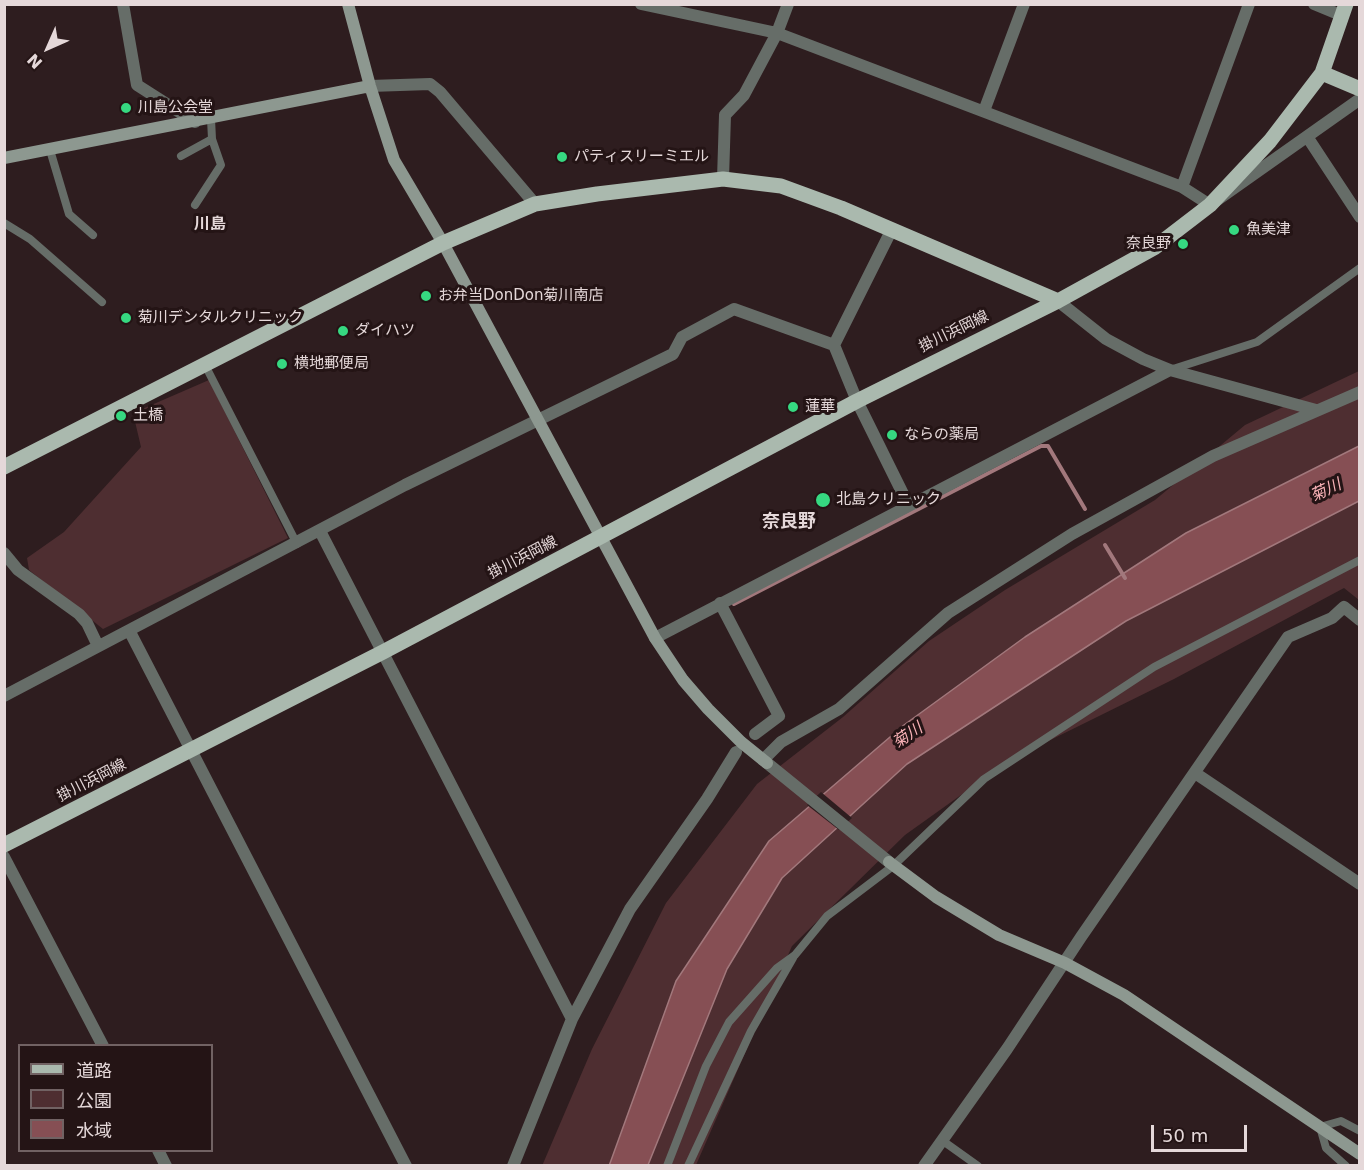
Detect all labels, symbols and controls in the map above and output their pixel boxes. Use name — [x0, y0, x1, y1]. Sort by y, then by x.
north arrow — [18, 18, 78, 78]
text: N — [23, 50, 46, 73]
place label: 川島公会堂 — [138, 99, 213, 117]
marker: 川島公会堂 — [119, 101, 133, 115]
place label: パティスリーミエル — [574, 148, 709, 166]
marker: パティスリーミエル — [555, 150, 569, 164]
district label: 川島 — [194, 215, 226, 235]
place label: 魚美津 — [1246, 221, 1291, 239]
marker: 魚美津 — [1227, 223, 1241, 237]
place label: 奈良野 — [1126, 235, 1171, 253]
marker: 奈良野 — [1176, 237, 1190, 251]
place label: お弁当DonDon菊川南店 — [438, 287, 603, 305]
marker: お弁当DonDon菊川南店 — [419, 289, 433, 303]
street label: 掛川浜岡線 — [916, 307, 992, 357]
place label: 菊川デンタルクリニック — [138, 309, 303, 327]
marker: 菊川デンタルクリニック — [119, 311, 133, 325]
place label: ダイハツ — [355, 322, 415, 340]
marker: ダイハツ — [336, 324, 350, 338]
place label: 横地郵便局 — [294, 355, 369, 373]
marker: 横地郵便局 — [275, 357, 289, 371]
place label: 蓮華 — [805, 398, 835, 416]
marker: 蓮華 — [786, 400, 800, 414]
place label: 土橋 — [133, 407, 163, 425]
marker: 土橋 — [114, 409, 128, 423]
place label: ならの薬局 — [904, 426, 979, 444]
marker: ならの薬局 — [885, 428, 899, 442]
water label: 菊川 — [1307, 476, 1345, 506]
marker: 北島クリニック — [814, 491, 832, 509]
place label: 北島クリニック — [836, 491, 941, 509]
district label: 奈良野 — [762, 511, 816, 533]
street label: 掛川浜岡線 — [486, 533, 560, 583]
water label: 菊川 — [889, 719, 927, 753]
street label: 掛川浜岡線 — [55, 756, 129, 806]
legend — [18, 1044, 213, 1152]
text: 道路 — [76, 1060, 112, 1081]
text: 公園 — [76, 1090, 112, 1111]
scale bar — [1154, 1113, 1250, 1151]
text: 水域 — [76, 1120, 112, 1141]
text: 50 m — [1162, 1125, 1208, 1146]

